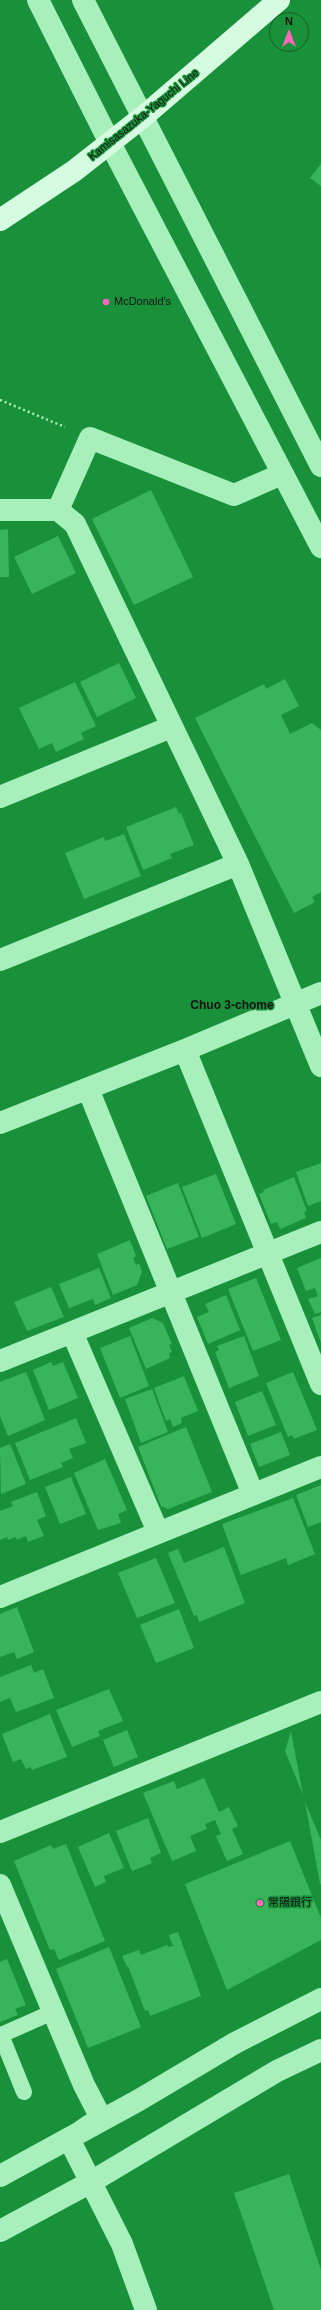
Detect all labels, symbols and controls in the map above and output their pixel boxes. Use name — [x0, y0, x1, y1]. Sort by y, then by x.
north arrow — [269, 12, 309, 52]
text: N — [285, 15, 293, 27]
street label: Kamisasazuka-Yaguchi Line — [86, 66, 202, 164]
place label: McDonald's — [114, 295, 171, 309]
marker: McDonald's — [101, 297, 111, 307]
district label: Chuo 3-chome — [190, 999, 274, 1013]
place label: 常陽銀行 — [268, 1896, 312, 1910]
marker: 常陽銀行 — [255, 1898, 265, 1908]

